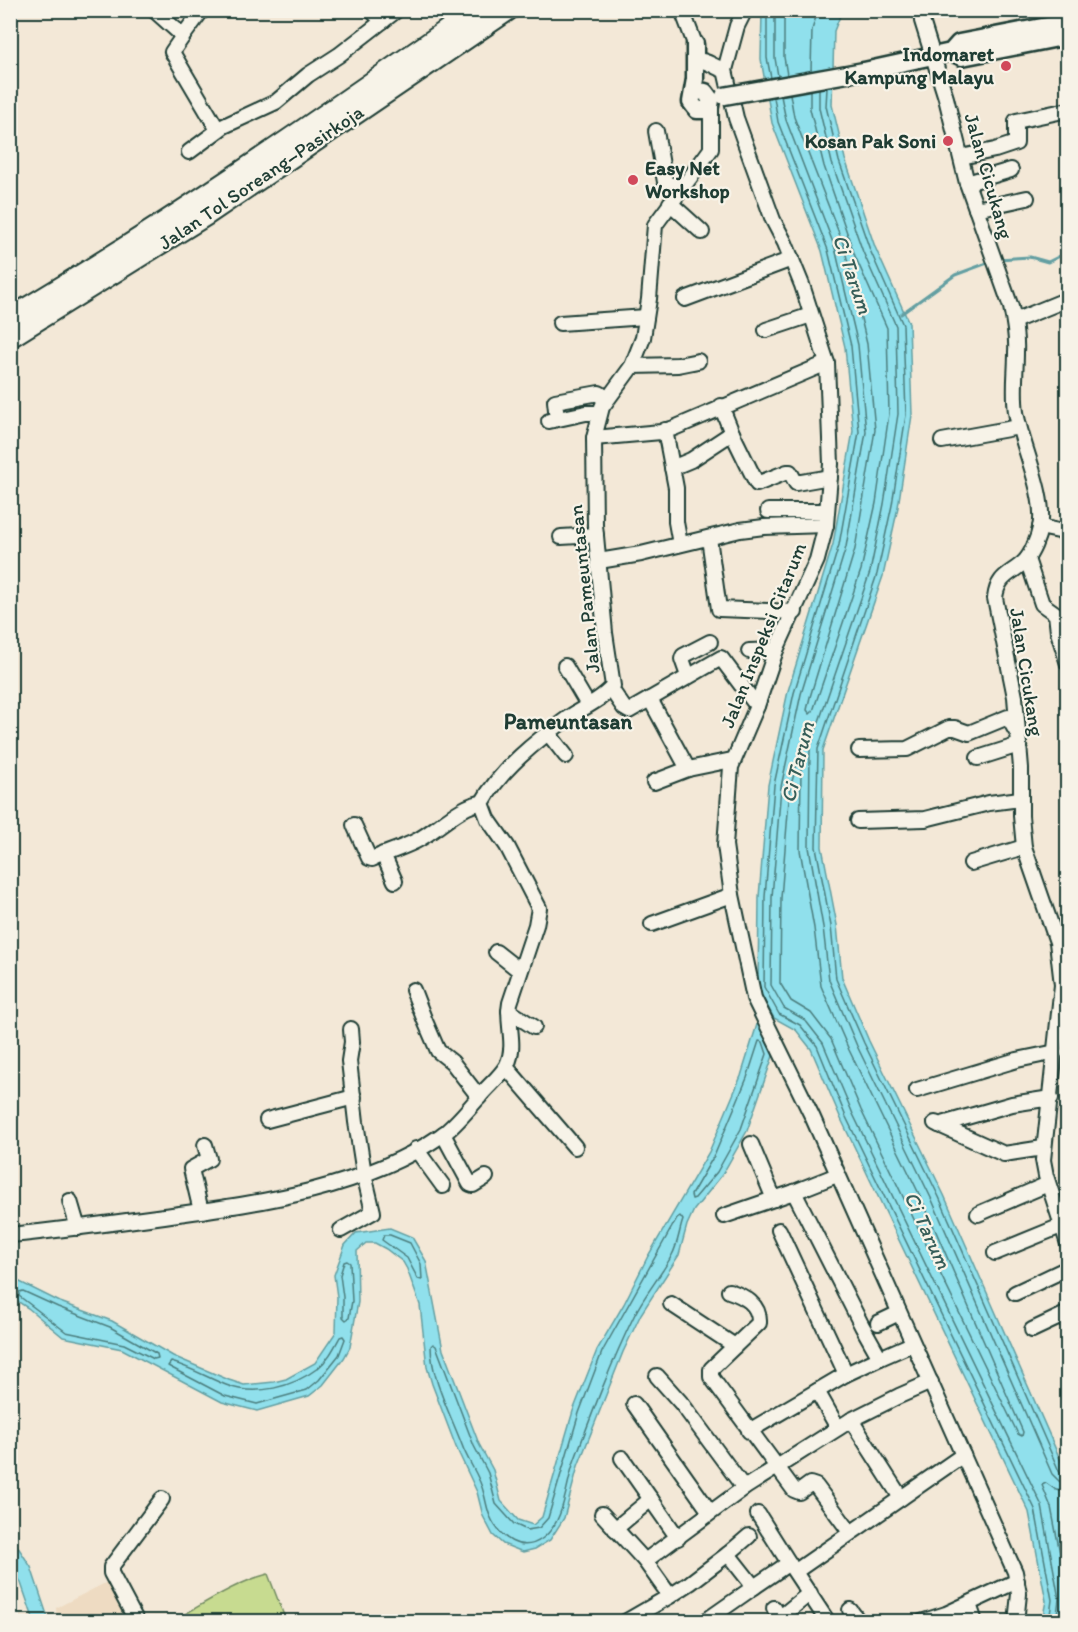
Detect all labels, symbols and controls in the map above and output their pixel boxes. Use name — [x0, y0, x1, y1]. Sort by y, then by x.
place label: Indomaret Kampung Malayu — [845, 42, 995, 90]
marker: Indomaret Kampung Malayu — [999, 59, 1013, 73]
street label: Jalan Tol Soreang–Pasirkoja — [154, 99, 368, 255]
street label: Jalan Cicukang — [960, 110, 1019, 242]
place label: Kosan Pak Soni — [805, 129, 936, 153]
marker: Kosan Pak Soni — [941, 134, 955, 148]
place label: Easy Net Workshop — [645, 156, 730, 204]
marker: Easy Net Workshop — [626, 173, 640, 187]
water label: Ci Tarum — [828, 231, 878, 317]
street label: Jalan Pameuntasan — [563, 504, 605, 674]
street label: Jalan Inspeksi Citarum — [715, 539, 811, 731]
street label: Jalan Cicukang — [1005, 606, 1049, 739]
district label: Pameuntasan — [504, 708, 632, 735]
water label: Ci Tarum — [775, 719, 819, 805]
water label: Ci Tarum — [899, 1187, 957, 1273]

